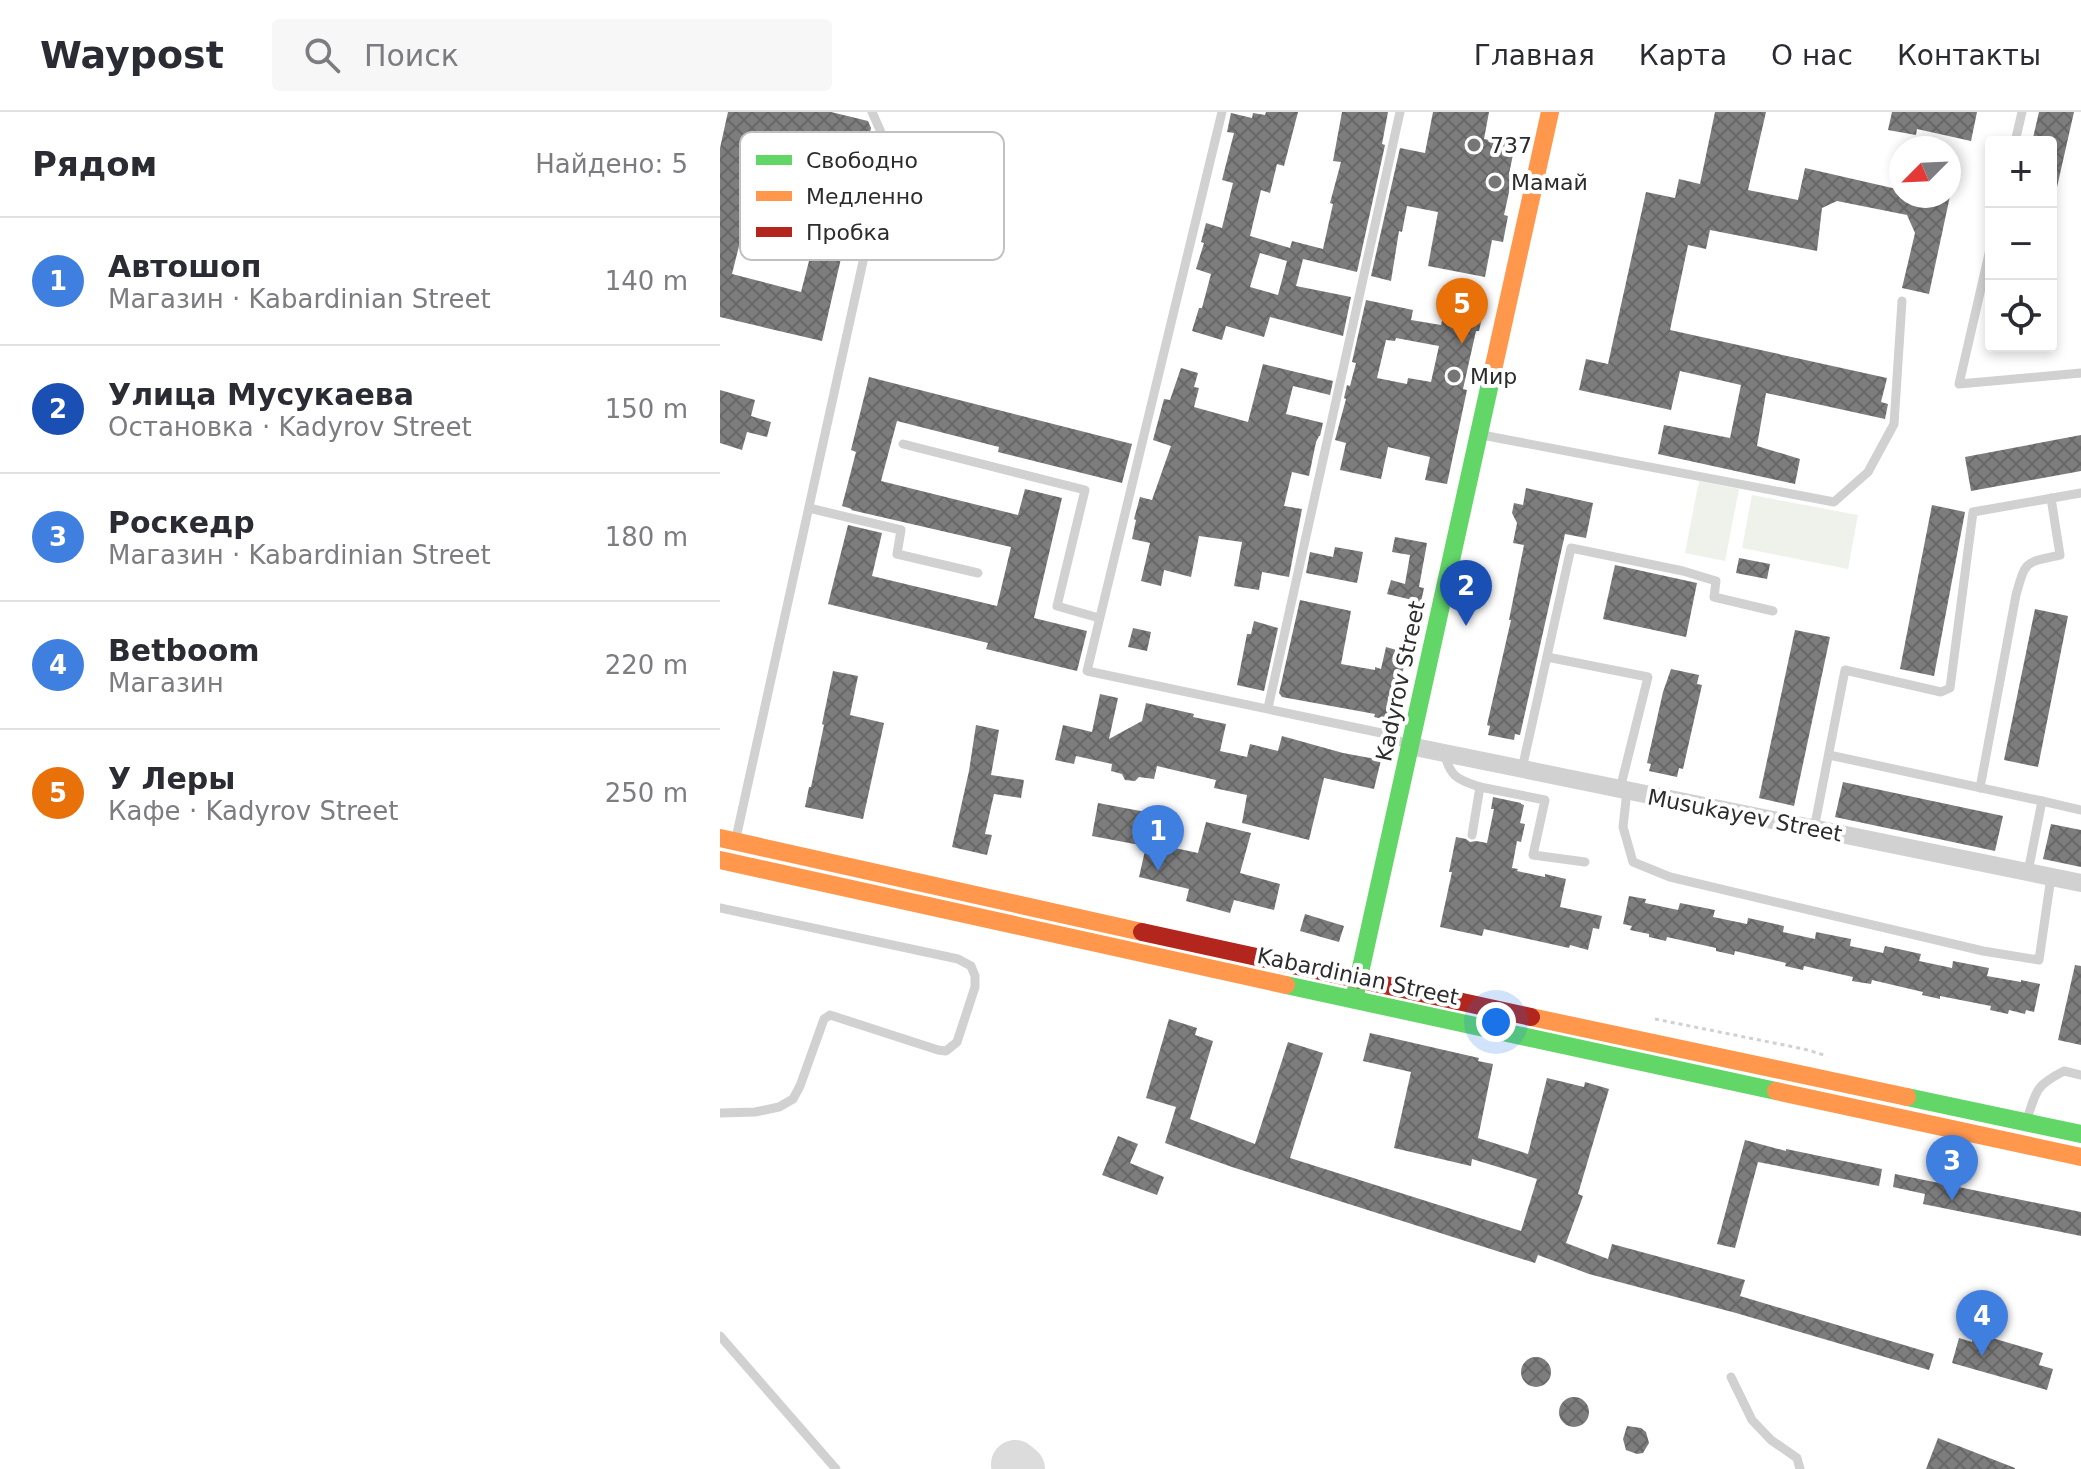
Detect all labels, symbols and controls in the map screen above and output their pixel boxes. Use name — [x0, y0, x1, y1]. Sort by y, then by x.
search box — [272, 19, 832, 91]
text: Waypost — [40, 33, 224, 77]
icon: search — [300, 33, 344, 77]
text: Поиск — [364, 38, 459, 73]
text: Главная — [1474, 39, 1595, 72]
text: Карта — [1639, 39, 1727, 72]
text: О нас — [1771, 39, 1853, 72]
text: Контакты — [1897, 39, 2041, 72]
legend — [740, 132, 1004, 260]
place label: 737 — [1490, 133, 1532, 158]
marker: 737 — [1465, 136, 1483, 154]
north arrow — [1889, 136, 1961, 208]
map controls — [1985, 136, 2057, 352]
button: + — [1985, 136, 2057, 208]
text: Рядом — [32, 144, 157, 184]
text: Свободно — [806, 148, 918, 173]
text: Найдено: 5 — [535, 149, 688, 179]
place label: Мамай — [1511, 170, 1588, 195]
marker: Мамай — [1486, 173, 1504, 191]
text: Медленно — [806, 184, 924, 209]
button: − — [1985, 208, 2057, 280]
text: Пробка — [806, 220, 890, 245]
text: Автошоп — [108, 249, 261, 284]
text: 1 — [49, 266, 67, 296]
text: 140 m — [605, 266, 688, 296]
pin: 5 — [1436, 278, 1488, 344]
button: locate — [1985, 280, 2057, 352]
text: Магазин · Kabardinian Street — [108, 284, 491, 314]
place label: Мир — [1470, 364, 1517, 389]
marker: Мир — [1445, 367, 1463, 385]
text: Улица Мусукаева — [108, 377, 414, 412]
text: 2 — [49, 394, 67, 424]
text: 150 m — [605, 394, 688, 424]
text: Остановка · Kadyrov Street — [108, 412, 472, 442]
text: Роскедр — [108, 505, 255, 540]
text: 3 — [49, 522, 67, 552]
text: 180 m — [605, 522, 688, 552]
text: Магазин · Kabardinian Street — [108, 540, 491, 570]
pin: 2 — [1440, 560, 1492, 626]
street label: Kadyrov Street — [1371, 598, 1430, 764]
text: Betboom — [108, 633, 260, 668]
text: 4 — [49, 650, 67, 680]
text: 220 m — [605, 650, 688, 680]
text: Магазин — [108, 668, 224, 698]
text: У Леры — [108, 761, 235, 796]
text: 5 — [49, 778, 67, 808]
text: 250 m — [605, 778, 688, 808]
street label: Musukayev Street — [1646, 784, 1845, 847]
text: Кафе · Kadyrov Street — [108, 796, 399, 826]
pin: 1 — [1132, 805, 1184, 871]
street label: Kabardinian Street — [1255, 943, 1461, 1010]
your location — [1476, 1002, 1516, 1042]
pin: 3 — [1926, 1135, 1978, 1201]
pin: 4 — [1956, 1290, 2008, 1356]

